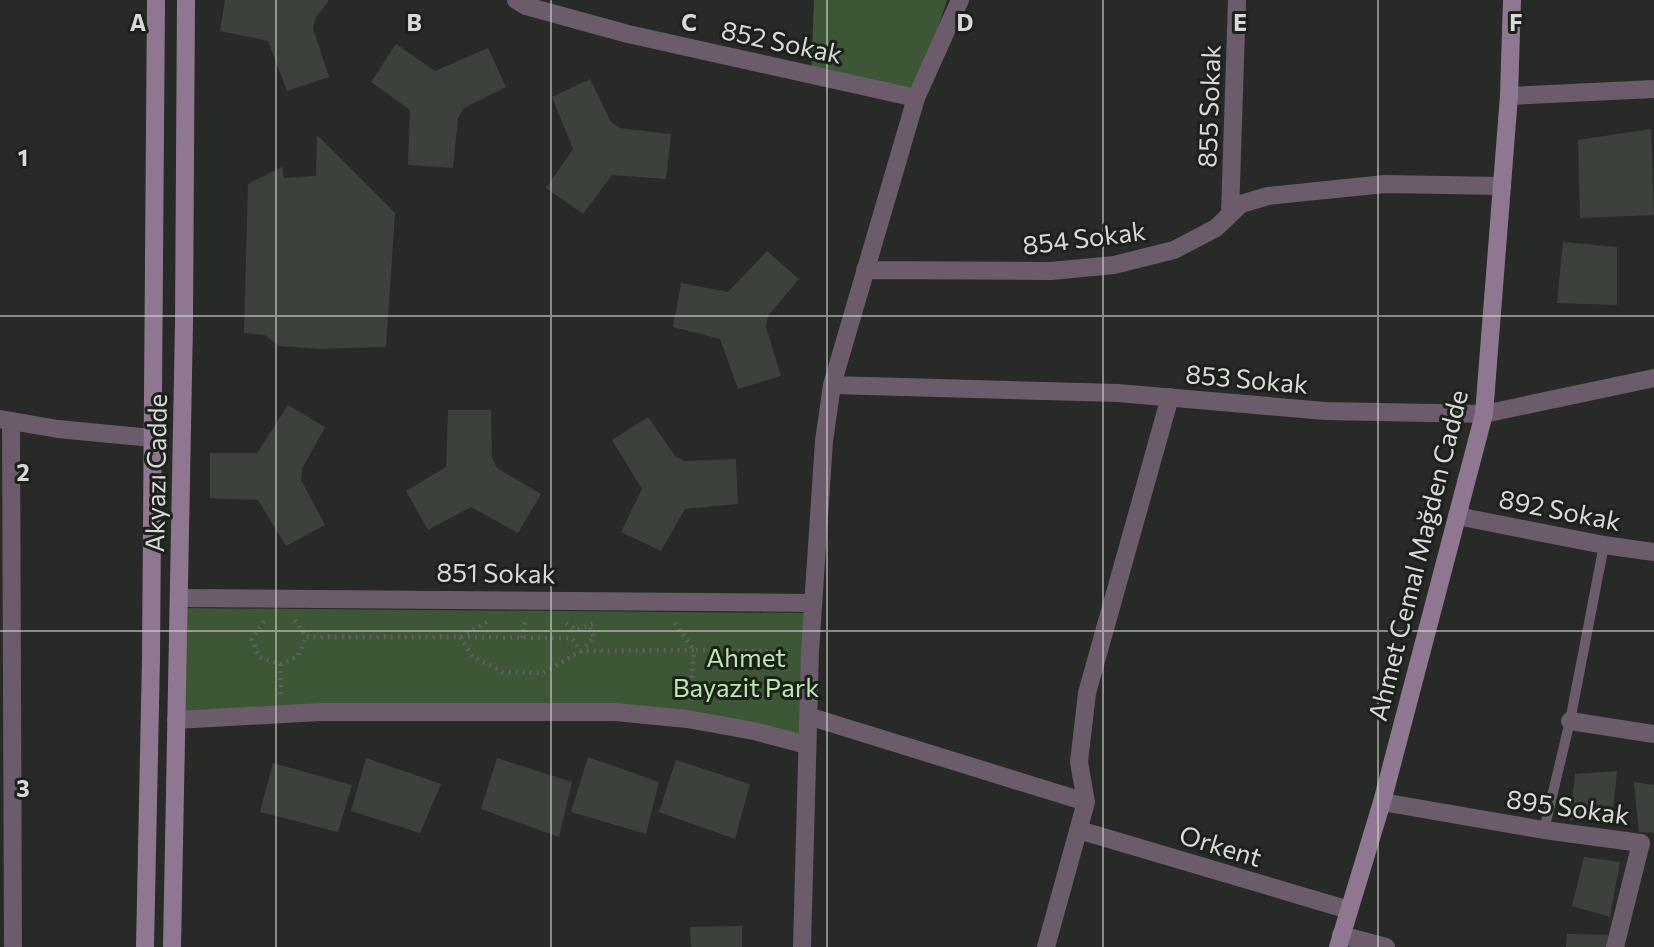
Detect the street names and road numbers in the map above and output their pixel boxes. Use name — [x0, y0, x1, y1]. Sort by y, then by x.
street label: 852 Sokak — [719, 13, 845, 69]
street label: 855 Sokak — [1190, 44, 1226, 168]
street label: 854 Sokak — [1021, 214, 1147, 260]
street label: 853 Sokak — [1184, 357, 1310, 399]
street label: Ahmet Cemal Mağden Cadde — [1361, 386, 1473, 724]
street label: Akyazı Cadde — [138, 393, 172, 553]
street label: 892 Sokak — [1496, 482, 1624, 536]
street label: 851 Sokak — [436, 555, 556, 589]
street label: 895 Sokak — [1504, 782, 1632, 830]
street label: Orkent — [1176, 818, 1266, 872]

